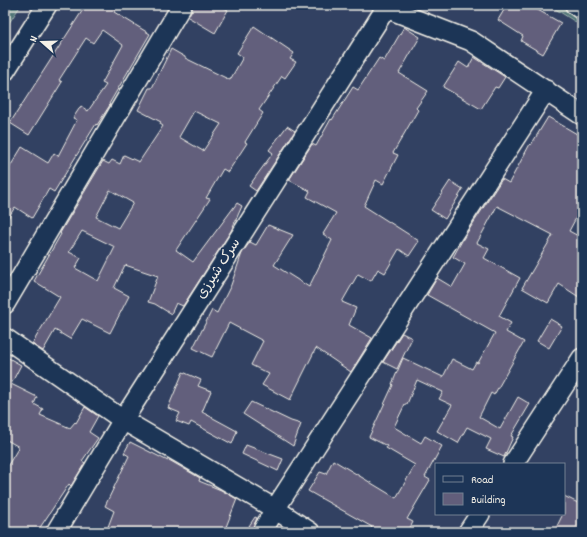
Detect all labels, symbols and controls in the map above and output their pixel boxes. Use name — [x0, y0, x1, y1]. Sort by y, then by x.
north arrow — [22, 22, 62, 62]
text: N — [26, 33, 43, 45]
street label: سرک شیرزی — [192, 235, 246, 303]
legend — [435, 463, 565, 515]
text: Road — [471, 472, 493, 489]
text: Building — [471, 492, 506, 509]

